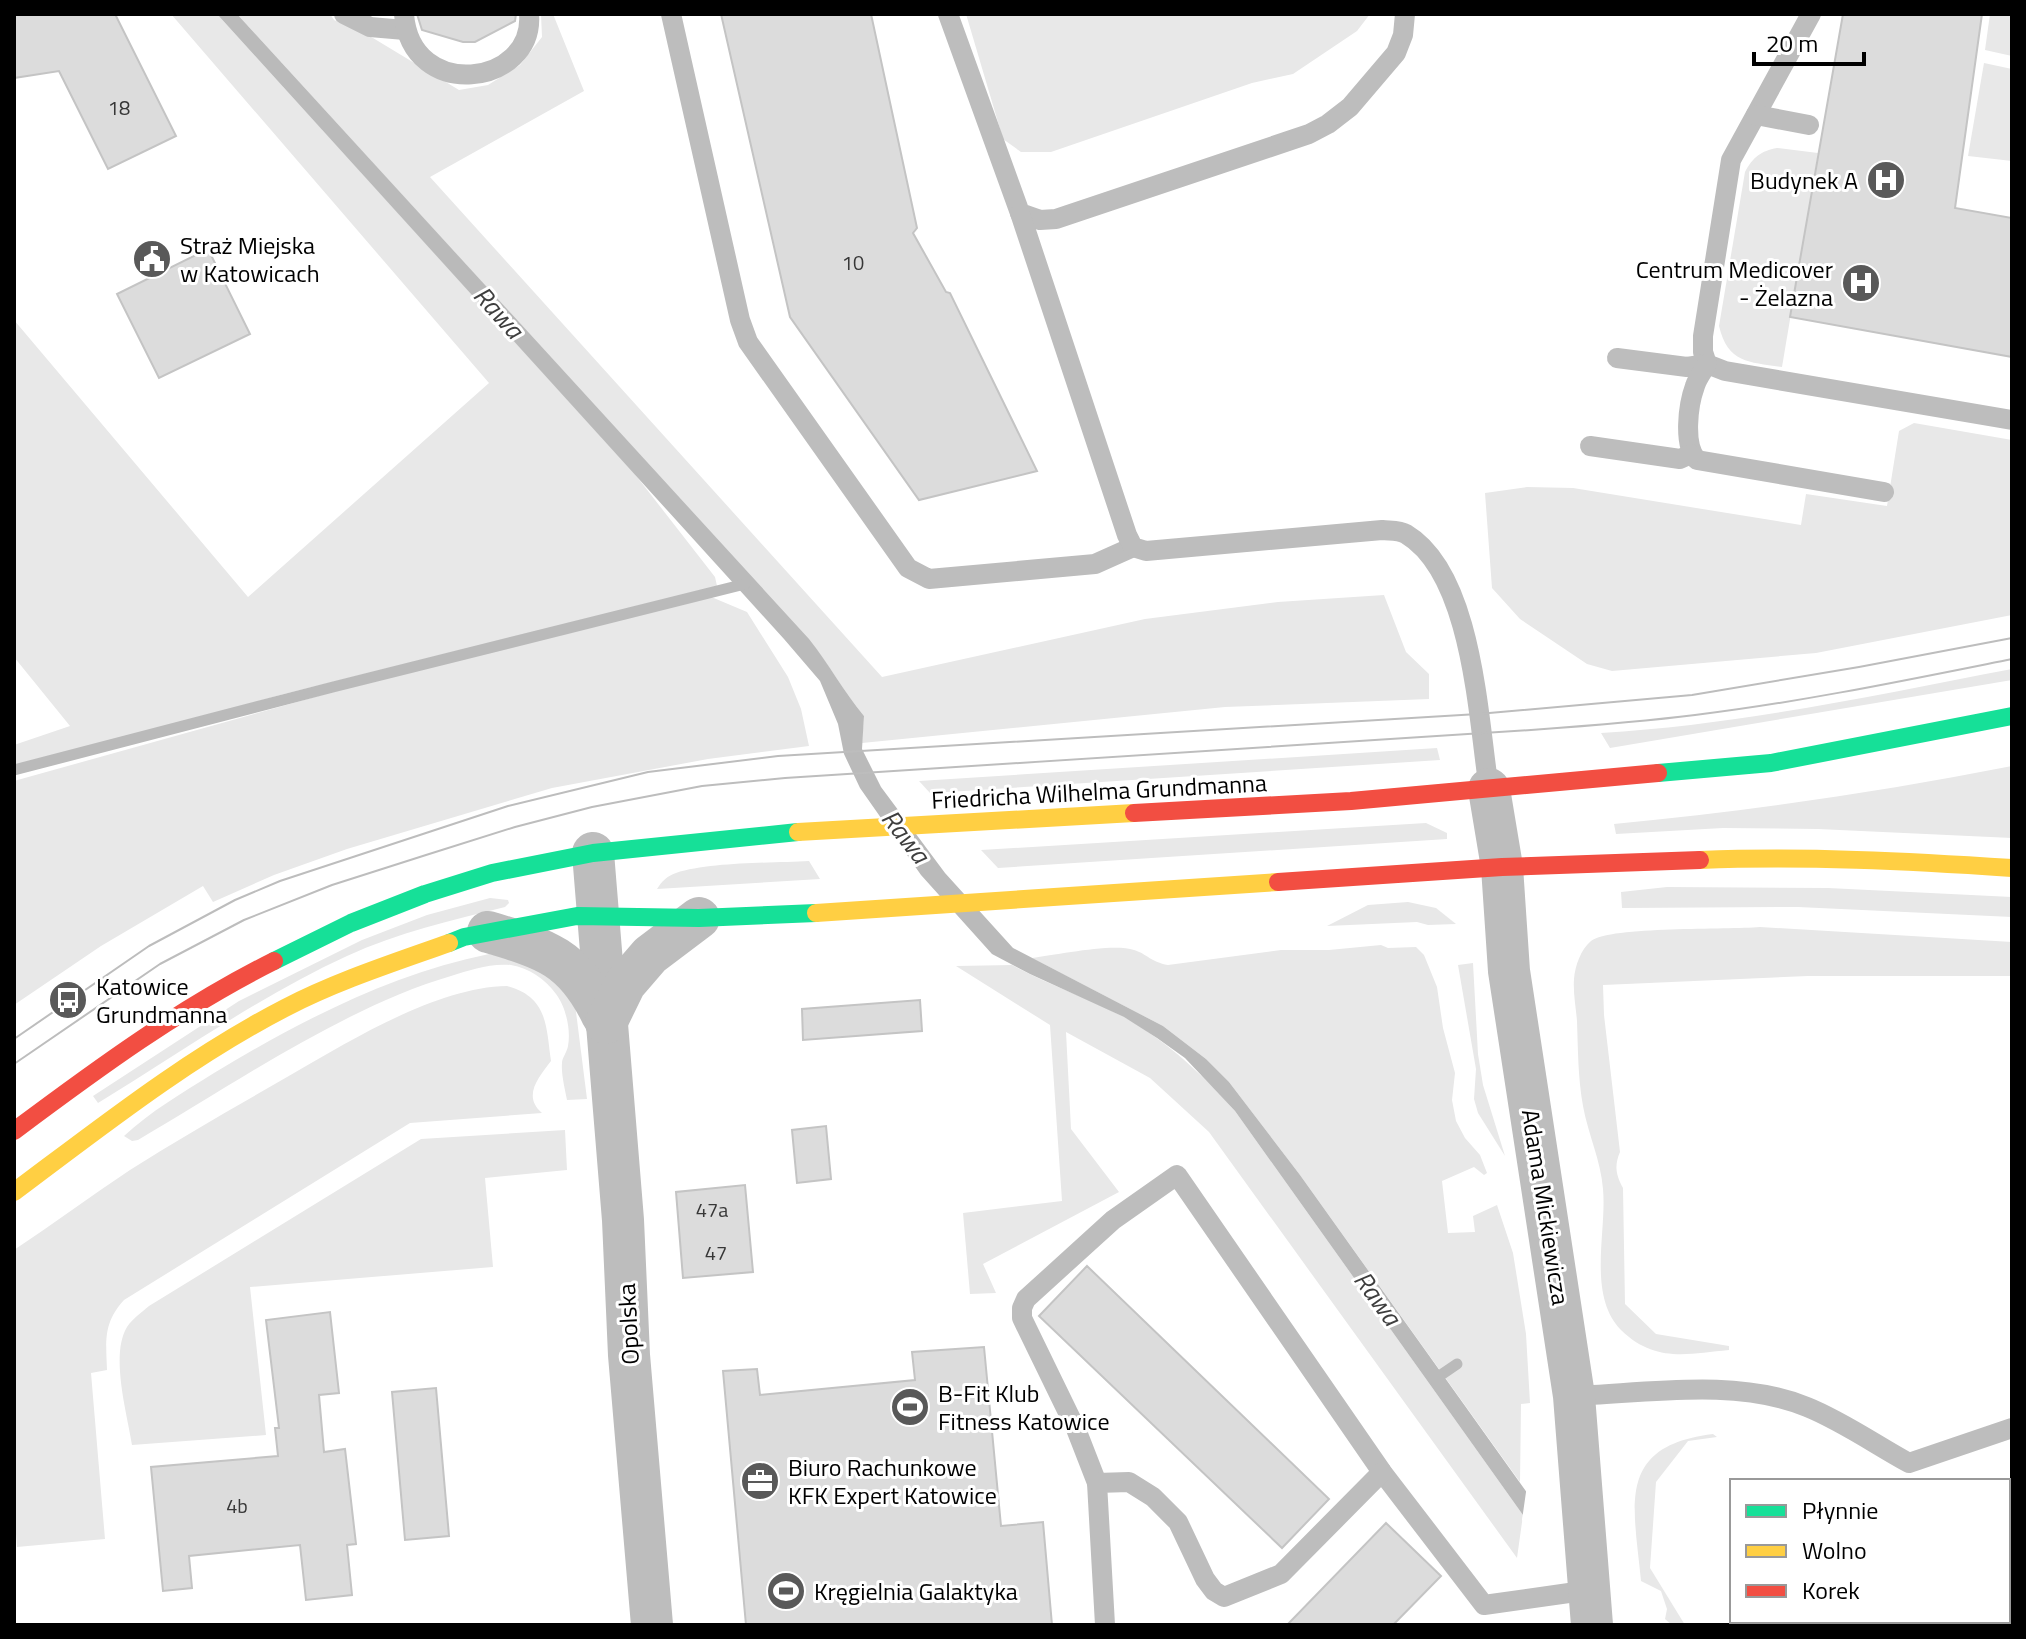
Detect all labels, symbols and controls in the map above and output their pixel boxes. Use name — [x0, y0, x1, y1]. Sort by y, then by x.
scale bar — [1754, 16, 1864, 66]
text: 20 m — [1766, 25, 1818, 61]
house number: 18 — [108, 92, 130, 123]
hospital icon: Budynek A — [1865, 159, 1907, 201]
place label: Budynek A — [1750, 162, 1858, 198]
place label: Straż Miejska w Katowicach — [180, 227, 320, 291]
public building icon: Straż Miejska w Katowicach — [131, 238, 173, 280]
house number: 10 — [842, 247, 864, 278]
place label: Centrum Medicover - Żelazna — [1636, 251, 1833, 315]
hospital icon: Centrum Medicover - Żelazna — [1840, 262, 1882, 304]
water label: Rawa — [465, 277, 535, 349]
street label: Friedricha Wilhelma Grundmanna — [930, 764, 1268, 818]
water label: Rawa — [872, 801, 941, 873]
place label: Katowice Grundmanna — [96, 968, 227, 1032]
bus stop icon: Katowice Grundmanna — [47, 979, 89, 1021]
street label: Adama Mickiewicza — [1513, 1106, 1579, 1308]
house number: 47a — [696, 1194, 728, 1225]
house number: 47 — [705, 1237, 727, 1268]
water label: Rawa — [1345, 1263, 1412, 1335]
street label: Opolska — [608, 1282, 648, 1366]
place label: B-Fit Klub Fitness Katowice — [938, 1375, 1110, 1439]
sports icon: B-Fit Klub Fitness Katowice — [889, 1386, 931, 1428]
place label: Biuro Rachunkowe KFK Expert Katowice — [788, 1449, 997, 1513]
office icon: Biuro Rachunkowe KFK Expert Katowice — [739, 1460, 781, 1502]
legend — [1730, 1479, 2010, 1623]
house number: 4b — [226, 1490, 248, 1521]
text: Płynnie — [1802, 1492, 1878, 1528]
text: Wolno — [1802, 1532, 1867, 1568]
sports icon: Kręgielnia Galaktyka — [765, 1570, 807, 1612]
text: Korek — [1802, 1572, 1860, 1608]
place label: Kręgielnia Galaktyka — [814, 1573, 1018, 1609]

